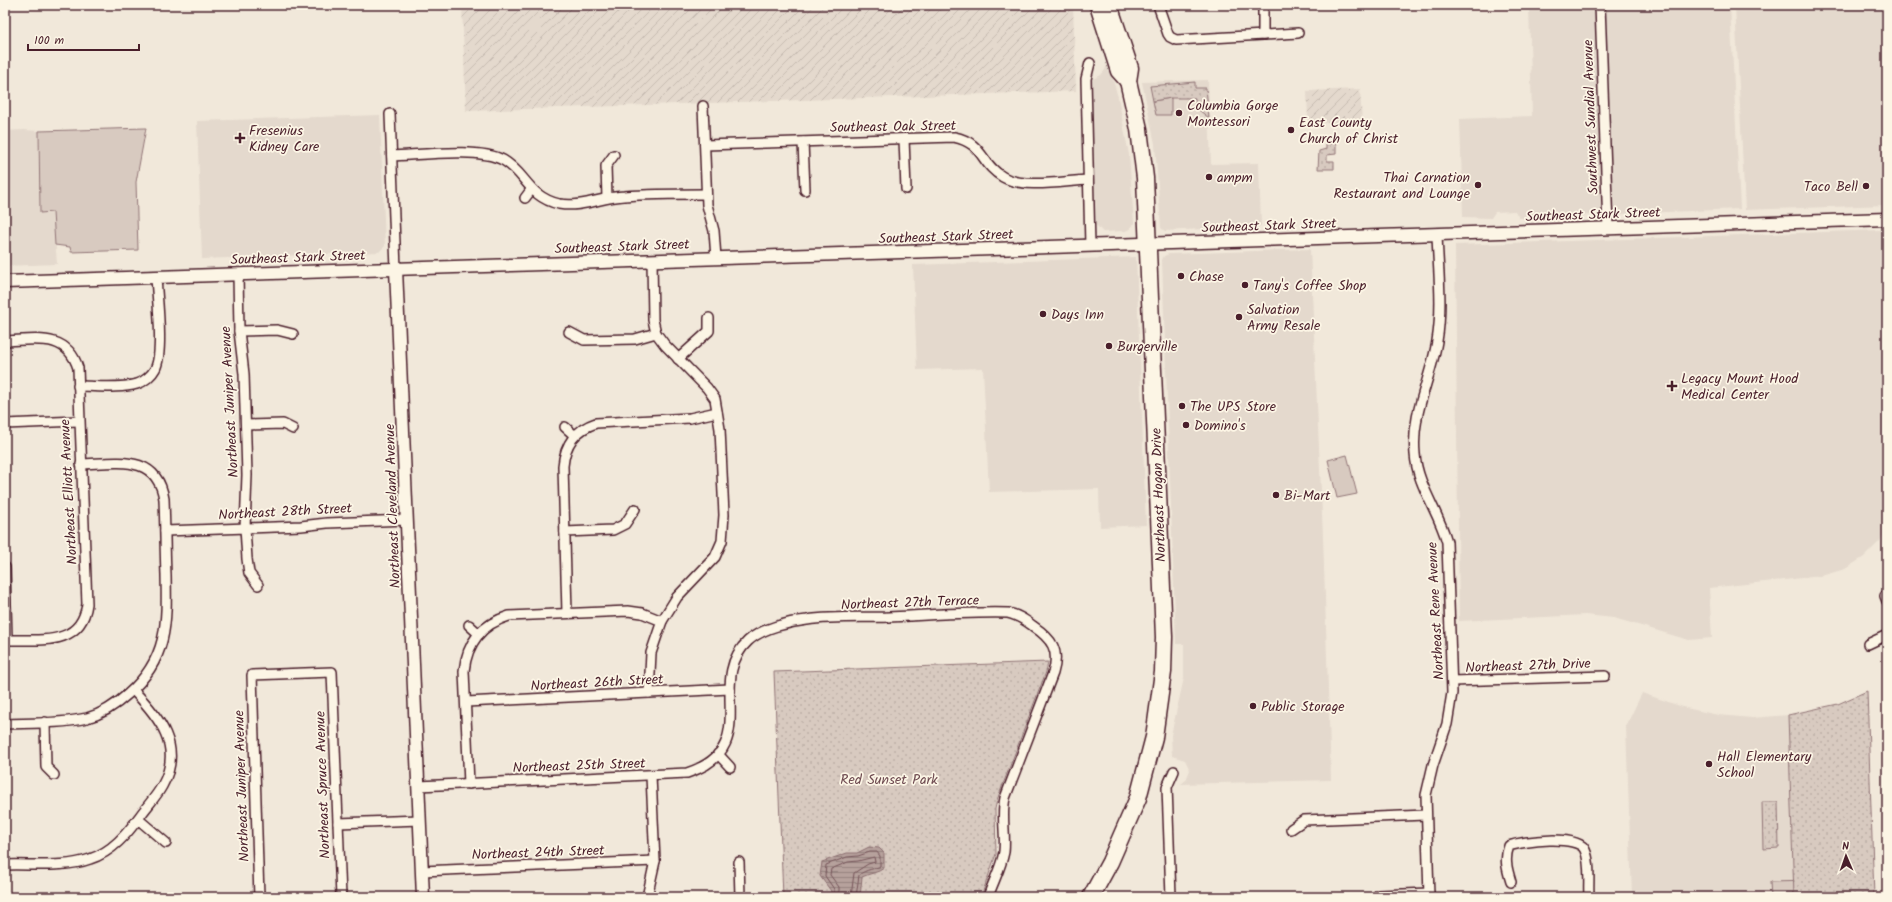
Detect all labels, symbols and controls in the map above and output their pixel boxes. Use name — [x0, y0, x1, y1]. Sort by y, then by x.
scale bar — [28, 26, 139, 52]
text: 100 m — [34, 31, 65, 50]
street label: Southwest Sundial Avenue — [1577, 38, 1605, 195]
place label: Columbia Gorge Montessori — [1187, 95, 1279, 133]
marker: Columbia Gorge Montessori — [1174, 108, 1184, 118]
place label: East County Church of Christ — [1299, 112, 1399, 150]
street label: Southeast Oak Street — [830, 115, 957, 139]
place label: Fresenius Kidney Care — [249, 120, 320, 158]
marker: East County Church of Christ — [1286, 125, 1296, 135]
marker: Fresenius Kidney Care — [234, 132, 246, 144]
place label: ampm — [1217, 167, 1253, 189]
place label: Thai Carnation Restaurant and Lounge — [1333, 167, 1471, 205]
marker: ampm — [1204, 172, 1214, 182]
place label: Taco Bell — [1804, 176, 1859, 198]
marker: Thai Carnation Restaurant and Lounge — [1473, 180, 1483, 190]
marker: Taco Bell — [1861, 181, 1871, 191]
street label: Southeast Stark Street — [1525, 202, 1661, 228]
street label: Southeast Stark Street — [1201, 213, 1337, 239]
street label: Southeast Stark Street — [878, 224, 1014, 250]
street label: Southeast Stark Street — [554, 234, 690, 260]
street label: Southeast Stark Street — [230, 245, 366, 271]
place label: Chase — [1189, 266, 1224, 288]
marker: Chase — [1176, 271, 1186, 281]
place label: Tany's Coffee Shop — [1253, 275, 1366, 297]
marker: Tany's Coffee Shop — [1240, 280, 1250, 290]
place label: Salvation Army Resale — [1247, 299, 1321, 337]
place label: Days Inn — [1051, 304, 1104, 326]
marker: Days Inn — [1038, 309, 1048, 319]
marker: Salvation Army Resale — [1234, 312, 1244, 322]
street label: Northeast Juniper Avenue — [215, 325, 245, 478]
place label: Burgerville — [1117, 336, 1178, 358]
marker: Burgerville — [1104, 341, 1114, 351]
place label: Legacy Mount Hood Medical Center — [1681, 368, 1799, 406]
marker: Legacy Mount Hood Medical Center — [1666, 380, 1678, 392]
place label: The UPS Store — [1190, 396, 1277, 418]
marker: The UPS Store — [1177, 401, 1187, 411]
place label: Domino's — [1194, 415, 1246, 437]
street label: Northeast Elliott Avenue — [54, 418, 84, 565]
marker: Domino's — [1181, 420, 1191, 430]
street label: Northeast Cleveland Avenue — [379, 423, 407, 589]
street label: Northeast Hogan Drive — [1146, 427, 1172, 563]
place label: Bi-Mart — [1284, 485, 1331, 507]
marker: Bi-Mart — [1271, 490, 1281, 500]
street label: Northeast 28th Street — [218, 497, 353, 526]
street label: Northeast Rene Avenue — [1421, 541, 1451, 681]
street label: Northeast 27th Terrace — [840, 590, 980, 616]
street label: Northeast 27th Drive — [1465, 653, 1592, 679]
street label: Northeast 26th Street — [530, 668, 665, 697]
place label: Public Storage — [1261, 696, 1345, 718]
marker: Public Storage — [1248, 701, 1258, 711]
street label: Northeast Juniper Avenue — [228, 709, 256, 862]
street label: Northeast Spruce Avenue — [309, 710, 337, 859]
place label: Hall Elementary School — [1717, 746, 1812, 784]
street label: Northeast 25th Street — [512, 753, 646, 779]
marker: Hall Elementary School — [1704, 759, 1714, 769]
park label: Red Sunset Park — [840, 769, 938, 791]
north arrow — [1826, 836, 1866, 876]
text: N — [1842, 838, 1850, 856]
street label: Northeast 24th Street — [471, 840, 606, 866]

